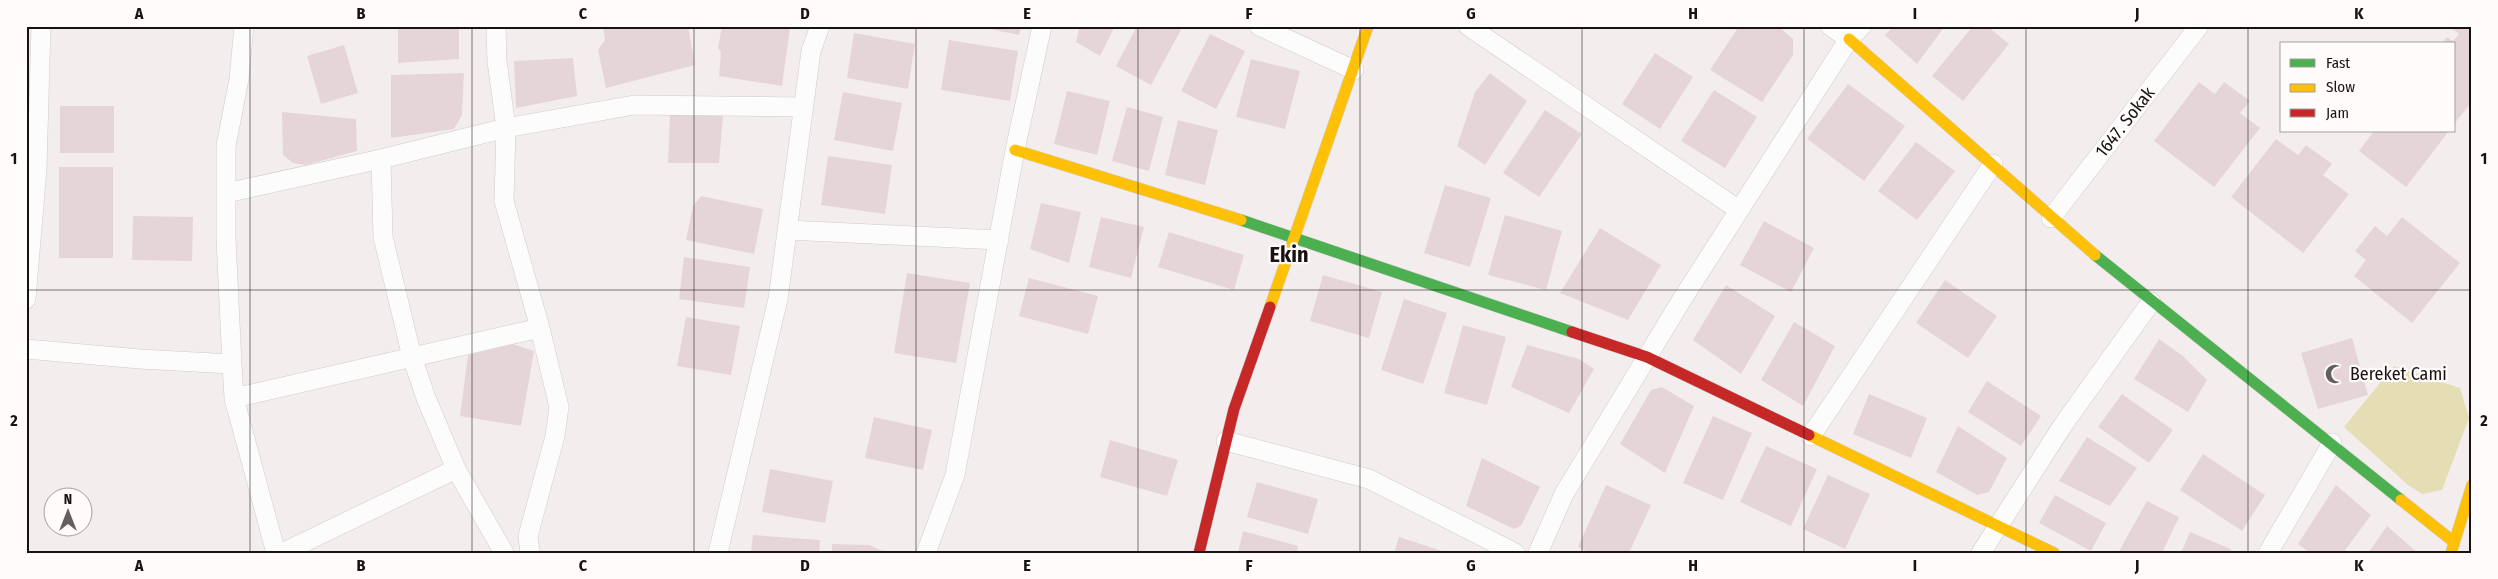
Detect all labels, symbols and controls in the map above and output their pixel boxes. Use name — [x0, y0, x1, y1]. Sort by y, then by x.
text: A — [134, 4, 144, 23]
text: B — [357, 4, 366, 23]
text: C — [579, 4, 588, 23]
text: D — [800, 4, 810, 23]
text: E — [1023, 4, 1031, 23]
text: F — [1245, 4, 1253, 23]
text: G — [1466, 4, 1476, 23]
text: H — [1688, 4, 1698, 23]
text: I — [1913, 4, 1917, 23]
text: J — [2134, 4, 2139, 23]
text: K — [2354, 4, 2364, 23]
legend — [2280, 42, 2456, 132]
text: Fast — [2326, 54, 2350, 72]
text: Slow — [2326, 78, 2355, 96]
street label: 1647. Sokak — [2091, 82, 2160, 162]
text: Jam — [2326, 104, 2349, 122]
text: 1 — [11, 149, 17, 168]
text: 1 — [2481, 149, 2487, 168]
district label: Ekin — [1270, 241, 1308, 268]
mosque icon: Bereket Cami — [2324, 363, 2346, 385]
place label: Bereket Cami — [2350, 363, 2447, 385]
text: 2 — [9, 411, 18, 430]
text: 2 — [2479, 411, 2488, 430]
north arrow — [42, 486, 92, 536]
text: N — [64, 491, 72, 508]
text: A — [134, 556, 144, 575]
text: B — [357, 556, 366, 575]
text: C — [579, 556, 588, 575]
text: D — [800, 556, 810, 575]
text: E — [1023, 556, 1031, 575]
text: F — [1245, 556, 1253, 575]
text: G — [1466, 556, 1476, 575]
text: H — [1688, 556, 1698, 575]
text: I — [1913, 556, 1917, 575]
text: J — [2134, 556, 2139, 575]
text: K — [2354, 556, 2364, 575]

